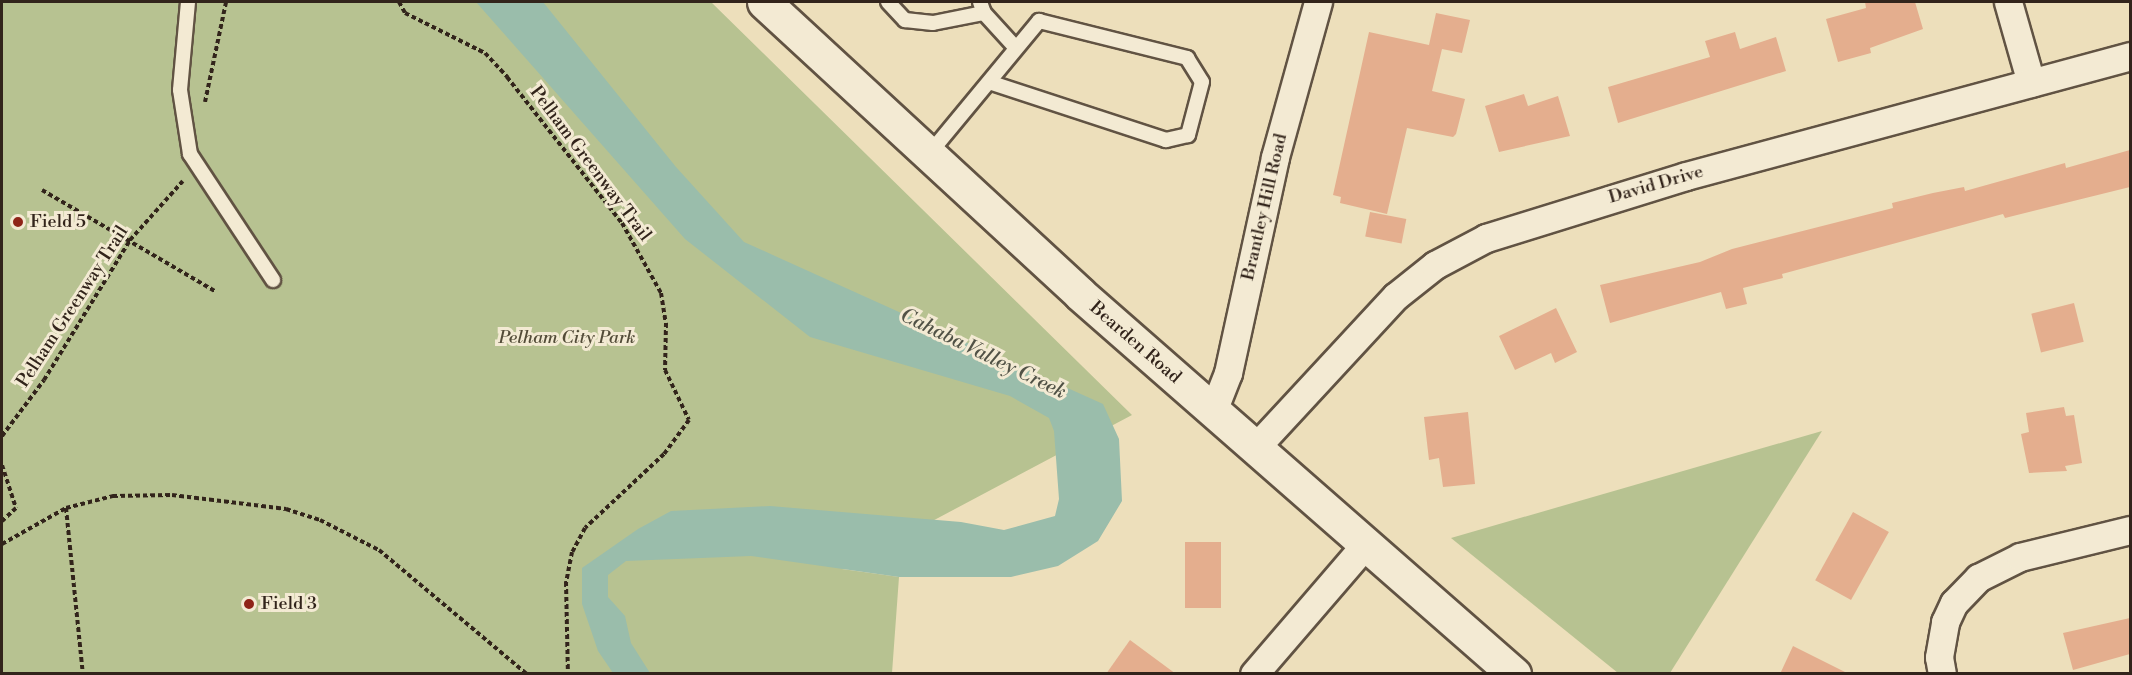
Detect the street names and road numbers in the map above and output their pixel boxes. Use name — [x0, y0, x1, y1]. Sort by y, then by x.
street label: Pelham Greenway Trail — [525, 82, 655, 246]
street label: Brantley Hill Road — [1238, 131, 1292, 283]
street label: David Drive — [1606, 161, 1706, 209]
street label: Pelham Greenway Trail — [13, 222, 133, 392]
street label: Bearden Road — [1085, 297, 1185, 389]

